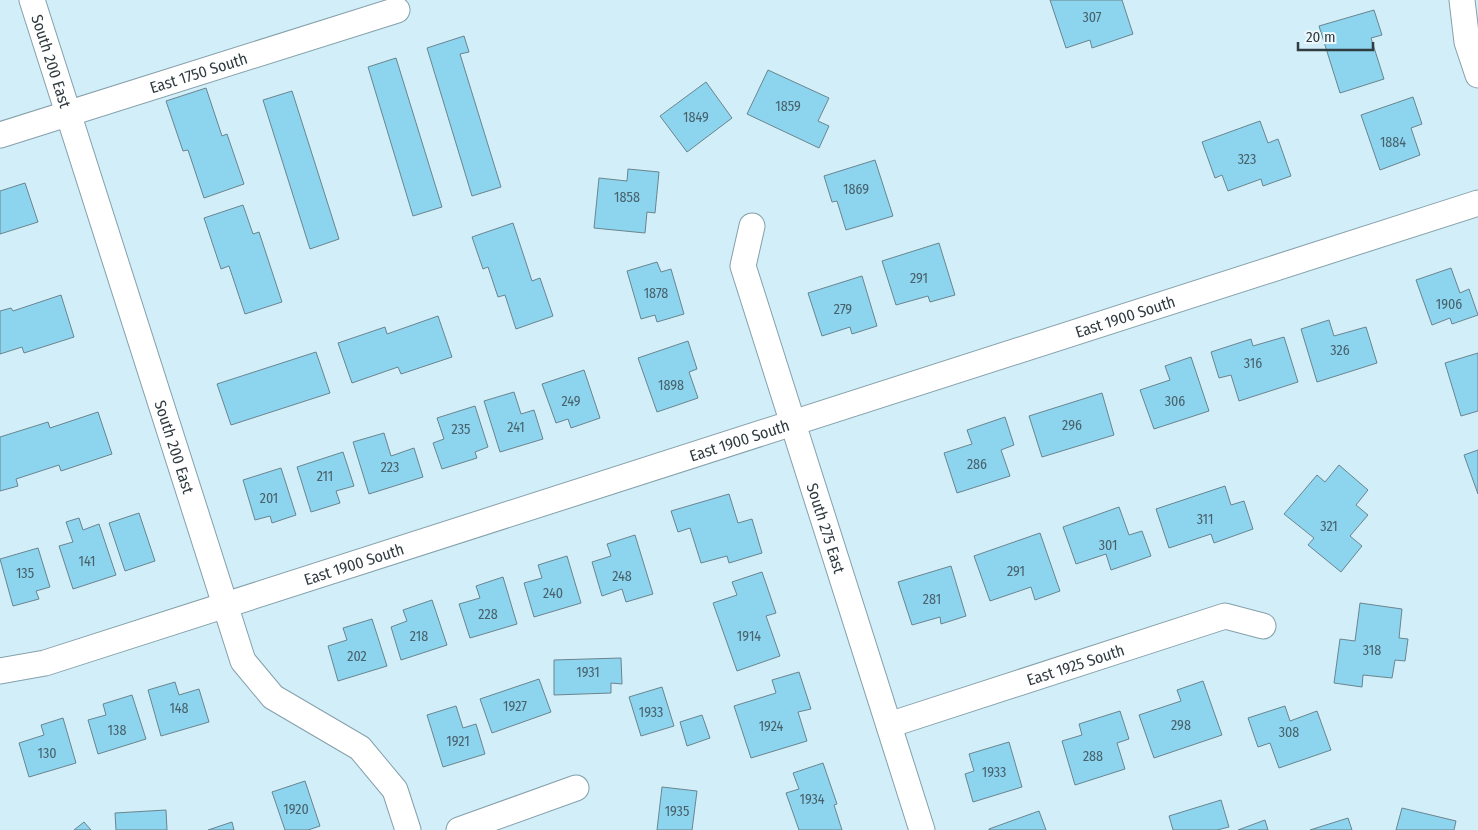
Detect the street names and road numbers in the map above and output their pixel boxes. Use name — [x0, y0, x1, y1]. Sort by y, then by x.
street label: South 200 East — [27, 12, 75, 111]
street label: East 1750 South — [147, 49, 250, 97]
street label: East 1900 South — [1073, 292, 1177, 342]
street label: South 200 East — [150, 398, 198, 497]
street label: East 1900 South — [687, 416, 792, 465]
street label: South 275 East — [802, 481, 849, 576]
street label: East 1900 South — [302, 539, 406, 589]
street label: East 1925 South — [1025, 640, 1127, 690]

